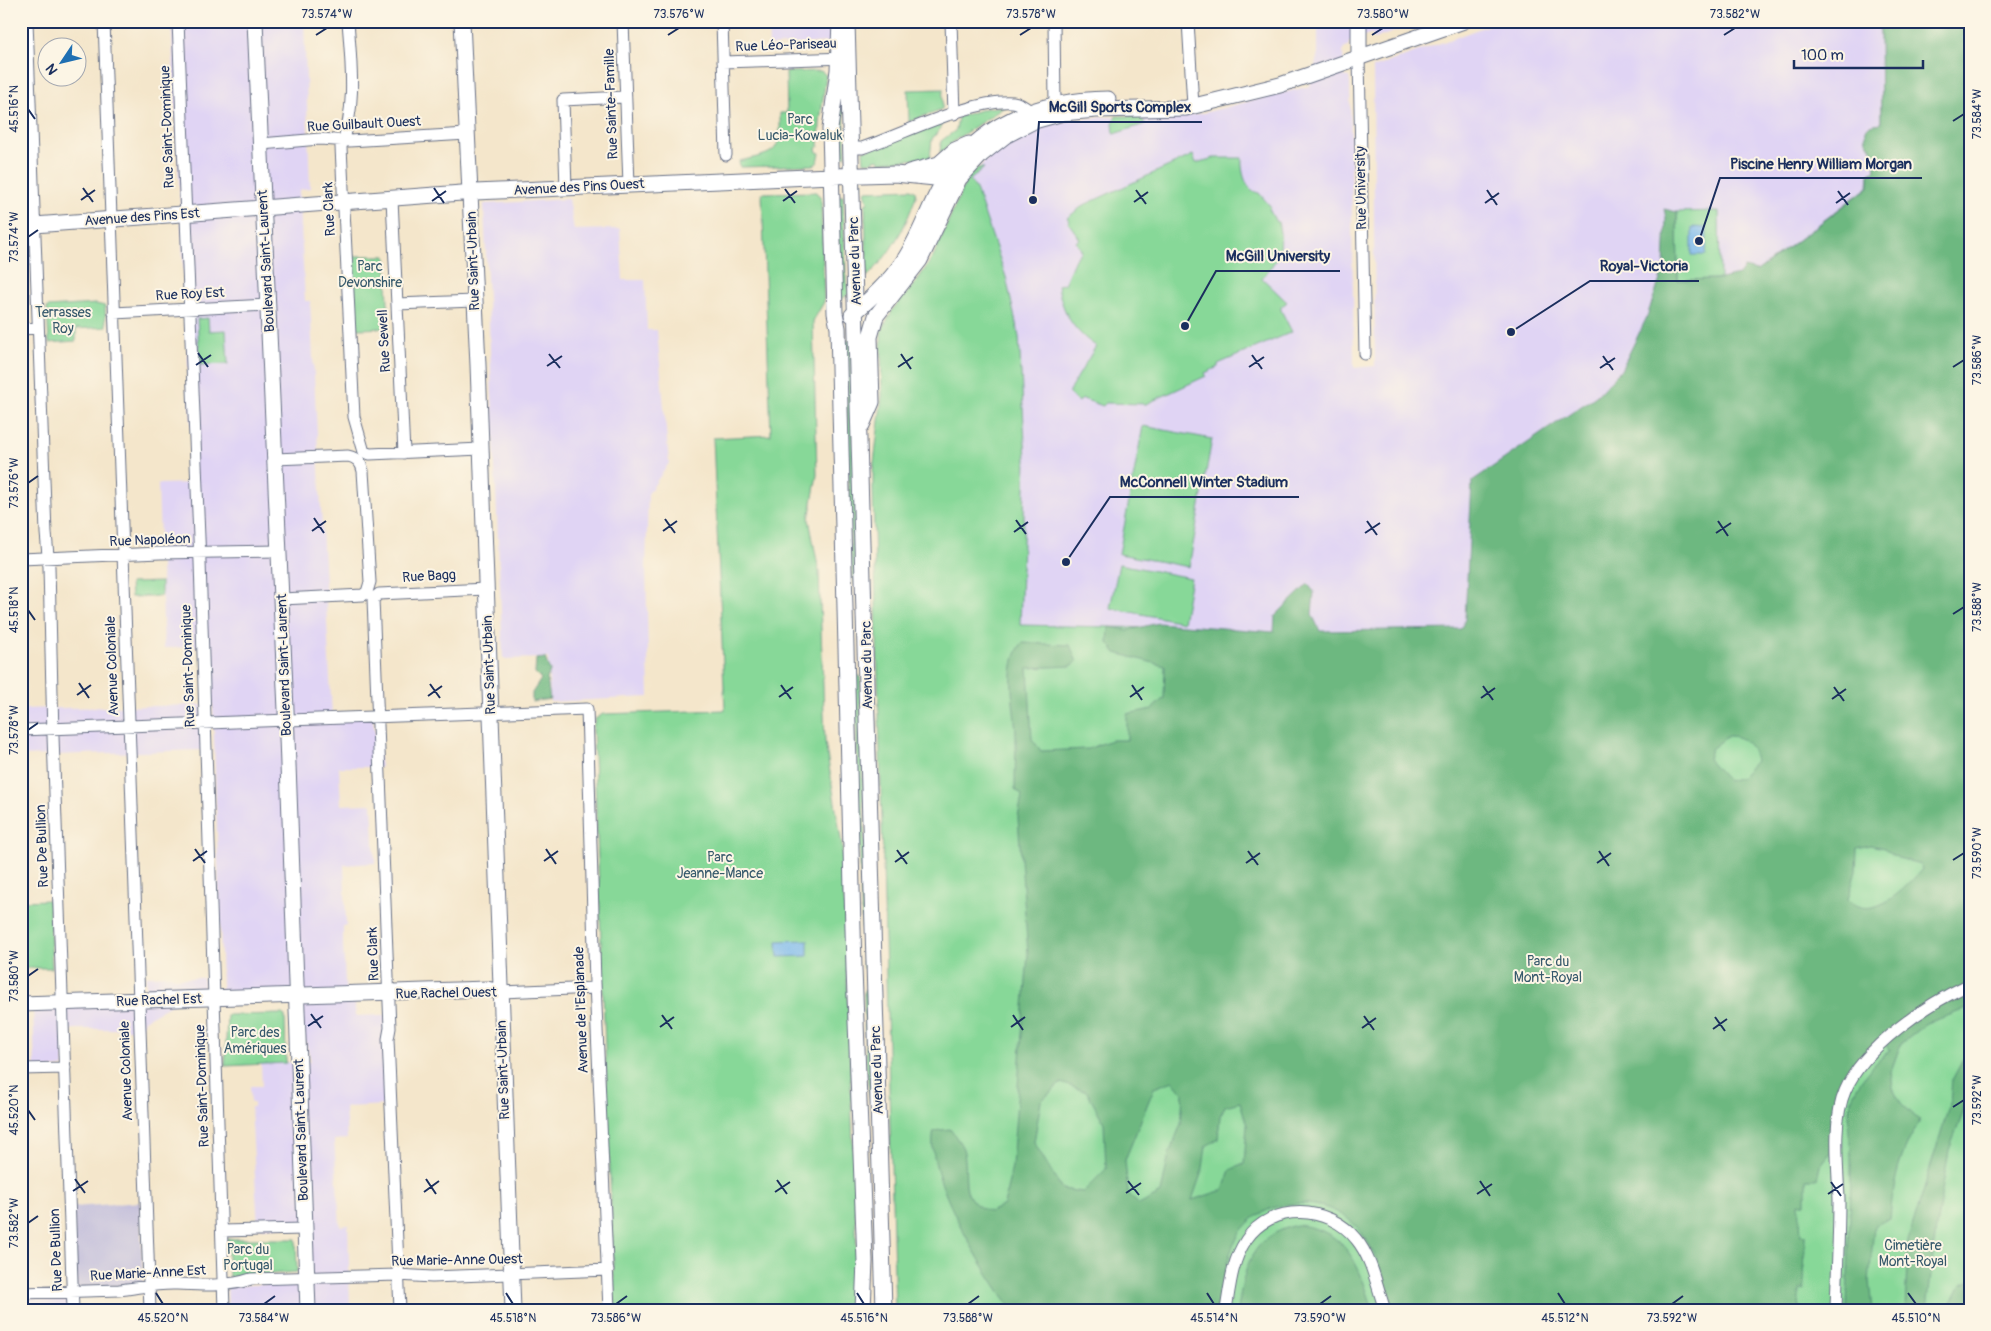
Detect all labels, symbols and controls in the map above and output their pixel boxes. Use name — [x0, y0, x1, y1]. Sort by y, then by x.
text: 73.574°W — [302, 7, 353, 22]
text: 73.576°W — [653, 7, 705, 22]
text: 73.578°W — [1006, 7, 1056, 22]
text: 73.580°W — [1357, 7, 1409, 22]
text: 73.582°W — [1710, 7, 1760, 22]
street label: Rue Léo-Pariseau — [735, 35, 837, 55]
north arrow — [38, 38, 88, 88]
scale bar — [1794, 38, 1922, 70]
text: 100 m — [1801, 46, 1844, 65]
street label: Rue Sainte-Famille — [601, 48, 621, 160]
text: N — [42, 60, 61, 78]
street label: Rue Saint-Dominique — [156, 65, 178, 189]
text: 45.516°N — [7, 85, 22, 133]
text: 73.584°W — [1970, 89, 1985, 139]
callout: McGill Sports Complex — [1039, 92, 1202, 122]
text: McGill Sports Complex — [1049, 98, 1192, 117]
park label: Parc Lucia-Kowaluk — [757, 111, 843, 144]
street label: Rue Guilbault Ouest — [307, 113, 422, 135]
street label: Rue University — [1352, 146, 1370, 230]
callout: Piscine Henry William Morgan — [1720, 148, 1922, 178]
text: Piscine Henry William Morgan — [1730, 155, 1913, 174]
street label: Avenue des Pins Ouest — [513, 175, 645, 199]
street label: Rue Clark — [319, 181, 339, 237]
street label: Boulevard Saint-Laurent — [254, 189, 278, 333]
street label: Avenue des Pins Est — [84, 204, 201, 230]
street label: Rue Saint-Urbain — [463, 211, 483, 311]
text: 73.574°W — [7, 212, 22, 263]
street label: Avenue du Parc — [845, 216, 865, 306]
callout: McGill University — [1216, 241, 1340, 271]
text: McGill University — [1226, 247, 1331, 266]
callout: Royal-Victoria — [1590, 251, 1699, 281]
text: Royal-Victoria — [1600, 257, 1688, 276]
park label: Parc Devonshire — [338, 258, 402, 291]
street label: Rue Roy Est — [155, 284, 225, 304]
park label: Terrasses Roy — [35, 304, 92, 337]
street label: Rue Sewell — [374, 309, 394, 373]
text: 73.586°W — [1970, 335, 1985, 385]
text: 73.576°W — [7, 457, 22, 509]
callout: McConnell Winter Stadium — [1110, 467, 1299, 497]
text: McConnell Winter Stadium — [1120, 473, 1288, 492]
street label: Rue Napoléon — [109, 530, 191, 550]
street label: Rue Bagg — [402, 566, 456, 586]
text: 73.588°W — [1970, 582, 1985, 632]
text: 45.518°N — [7, 587, 22, 633]
street label: Boulevard Saint-Laurent — [273, 593, 295, 737]
street label: Rue Saint-Dominique — [177, 604, 199, 728]
street label: Rue Saint-Urbain — [479, 615, 499, 715]
street label: Avenue Coloniale — [102, 616, 122, 716]
street label: Avenue du Parc — [858, 620, 876, 710]
text: 73.578°W — [7, 705, 22, 755]
street label: Rue De Bullion — [32, 804, 52, 888]
text: 73.590°W — [1970, 827, 1985, 879]
park label: Parc Jeanne-Mance — [677, 849, 763, 882]
street label: Rue Clark — [364, 926, 382, 981]
street label: Avenue de l'Esplanade — [570, 946, 592, 1074]
text: 73.580°W — [7, 950, 22, 1002]
park label: Parc du Mont-Royal — [1514, 953, 1582, 986]
street label: Rue Rachel Ouest — [395, 984, 497, 1002]
street label: Rue Rachel Est — [116, 990, 203, 1010]
street label: Rue Saint-Urbain — [493, 1020, 513, 1120]
street label: Avenue Coloniale — [116, 1021, 136, 1121]
street label: Rue Saint-Dominique — [191, 1024, 213, 1148]
park label: Parc des Amériques — [224, 1024, 287, 1057]
street label: Avenue du Parc — [867, 1025, 887, 1115]
street label: Boulevard Saint-Laurent — [290, 1058, 312, 1202]
text: 73.592°W — [1970, 1075, 1985, 1125]
text: 45.520°N — [7, 1085, 22, 1135]
text: 73.582°W — [7, 1198, 22, 1248]
street label: Rue De Bullion — [46, 1208, 66, 1292]
park label: Cimetière Mont-Royal — [1879, 1237, 1947, 1270]
park label: Parc du Portugal — [223, 1241, 273, 1274]
street label: Rue Marie-Anne Ouest — [391, 1250, 523, 1270]
street label: Rue Marie-Anne Est — [90, 1261, 207, 1285]
text: 45.520°N — [138, 1311, 188, 1326]
text: 73.584°W — [239, 1311, 289, 1326]
text: 45.518°N — [490, 1311, 536, 1326]
text: 73.586°W — [591, 1311, 641, 1326]
text: 45.516°N — [840, 1311, 888, 1326]
text: 73.588°W — [943, 1311, 993, 1326]
text: 45.514°N — [1190, 1311, 1238, 1326]
text: 73.590°W — [1294, 1311, 1346, 1326]
text: 45.512°N — [1541, 1311, 1589, 1326]
text: 73.592°W — [1647, 1311, 1697, 1326]
text: 45.510°N — [1892, 1311, 1940, 1326]

